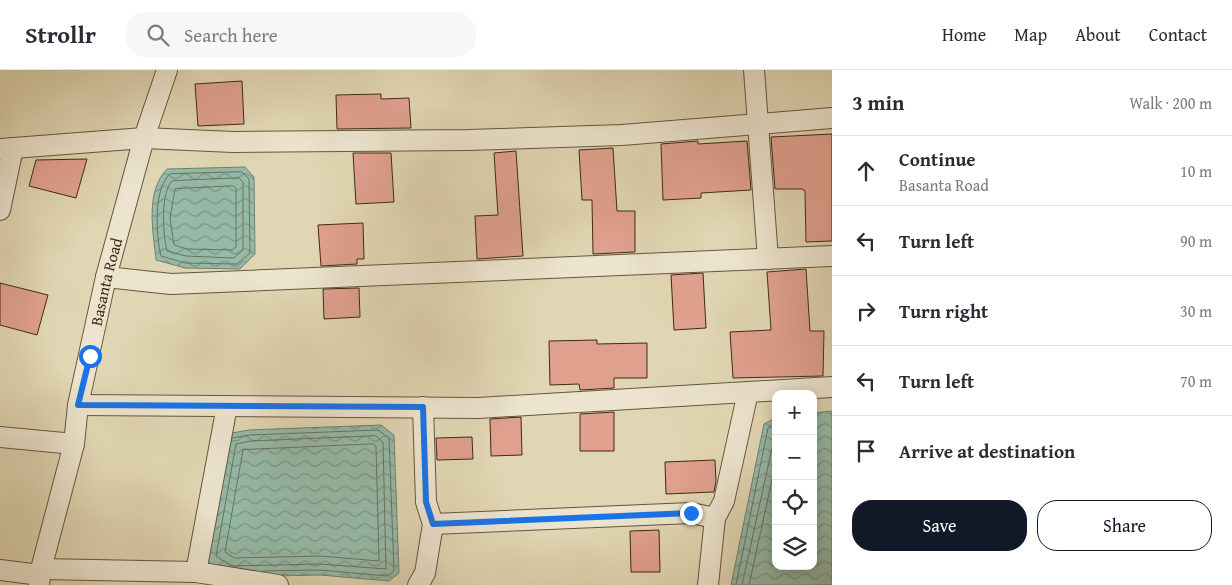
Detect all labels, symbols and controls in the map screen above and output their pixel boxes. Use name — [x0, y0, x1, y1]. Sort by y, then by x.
search box — [126, 12, 476, 57]
text: Strollr — [25, 17, 96, 52]
icon: search — [144, 21, 172, 49]
text: Search here — [184, 21, 278, 49]
text: Home — [942, 21, 986, 48]
text: Map — [1014, 21, 1047, 48]
text: About — [1075, 21, 1121, 48]
text: Contact — [1149, 21, 1207, 48]
text: 3 min — [852, 87, 904, 118]
text: Walk · 200 m — [1129, 91, 1212, 115]
text: Continue — [899, 145, 976, 173]
icon: ahead — [852, 157, 880, 185]
text: 10 m — [1180, 159, 1212, 183]
text: Basanta Road — [899, 173, 989, 197]
icon: left — [852, 227, 880, 255]
text: Turn left — [899, 227, 974, 255]
text: 90 m — [1180, 229, 1212, 253]
street label: Basanta Road — [84, 235, 128, 328]
icon: right — [852, 297, 880, 325]
text: Turn right — [899, 297, 988, 325]
text: 30 m — [1180, 299, 1212, 323]
route start — [79, 345, 102, 368]
icon: left — [852, 367, 880, 395]
text: Turn left — [899, 367, 974, 395]
text: 70 m — [1180, 369, 1212, 393]
map controls — [772, 390, 817, 570]
button: + — [772, 390, 817, 435]
button: − — [772, 435, 817, 480]
icon: arrive — [852, 437, 880, 465]
text: Arrive at destination — [899, 437, 1075, 465]
button: locate — [772, 480, 817, 525]
button: Save — [852, 500, 1027, 551]
button: Share — [1037, 500, 1212, 551]
route end — [680, 502, 703, 525]
button: layers — [772, 525, 817, 570]

